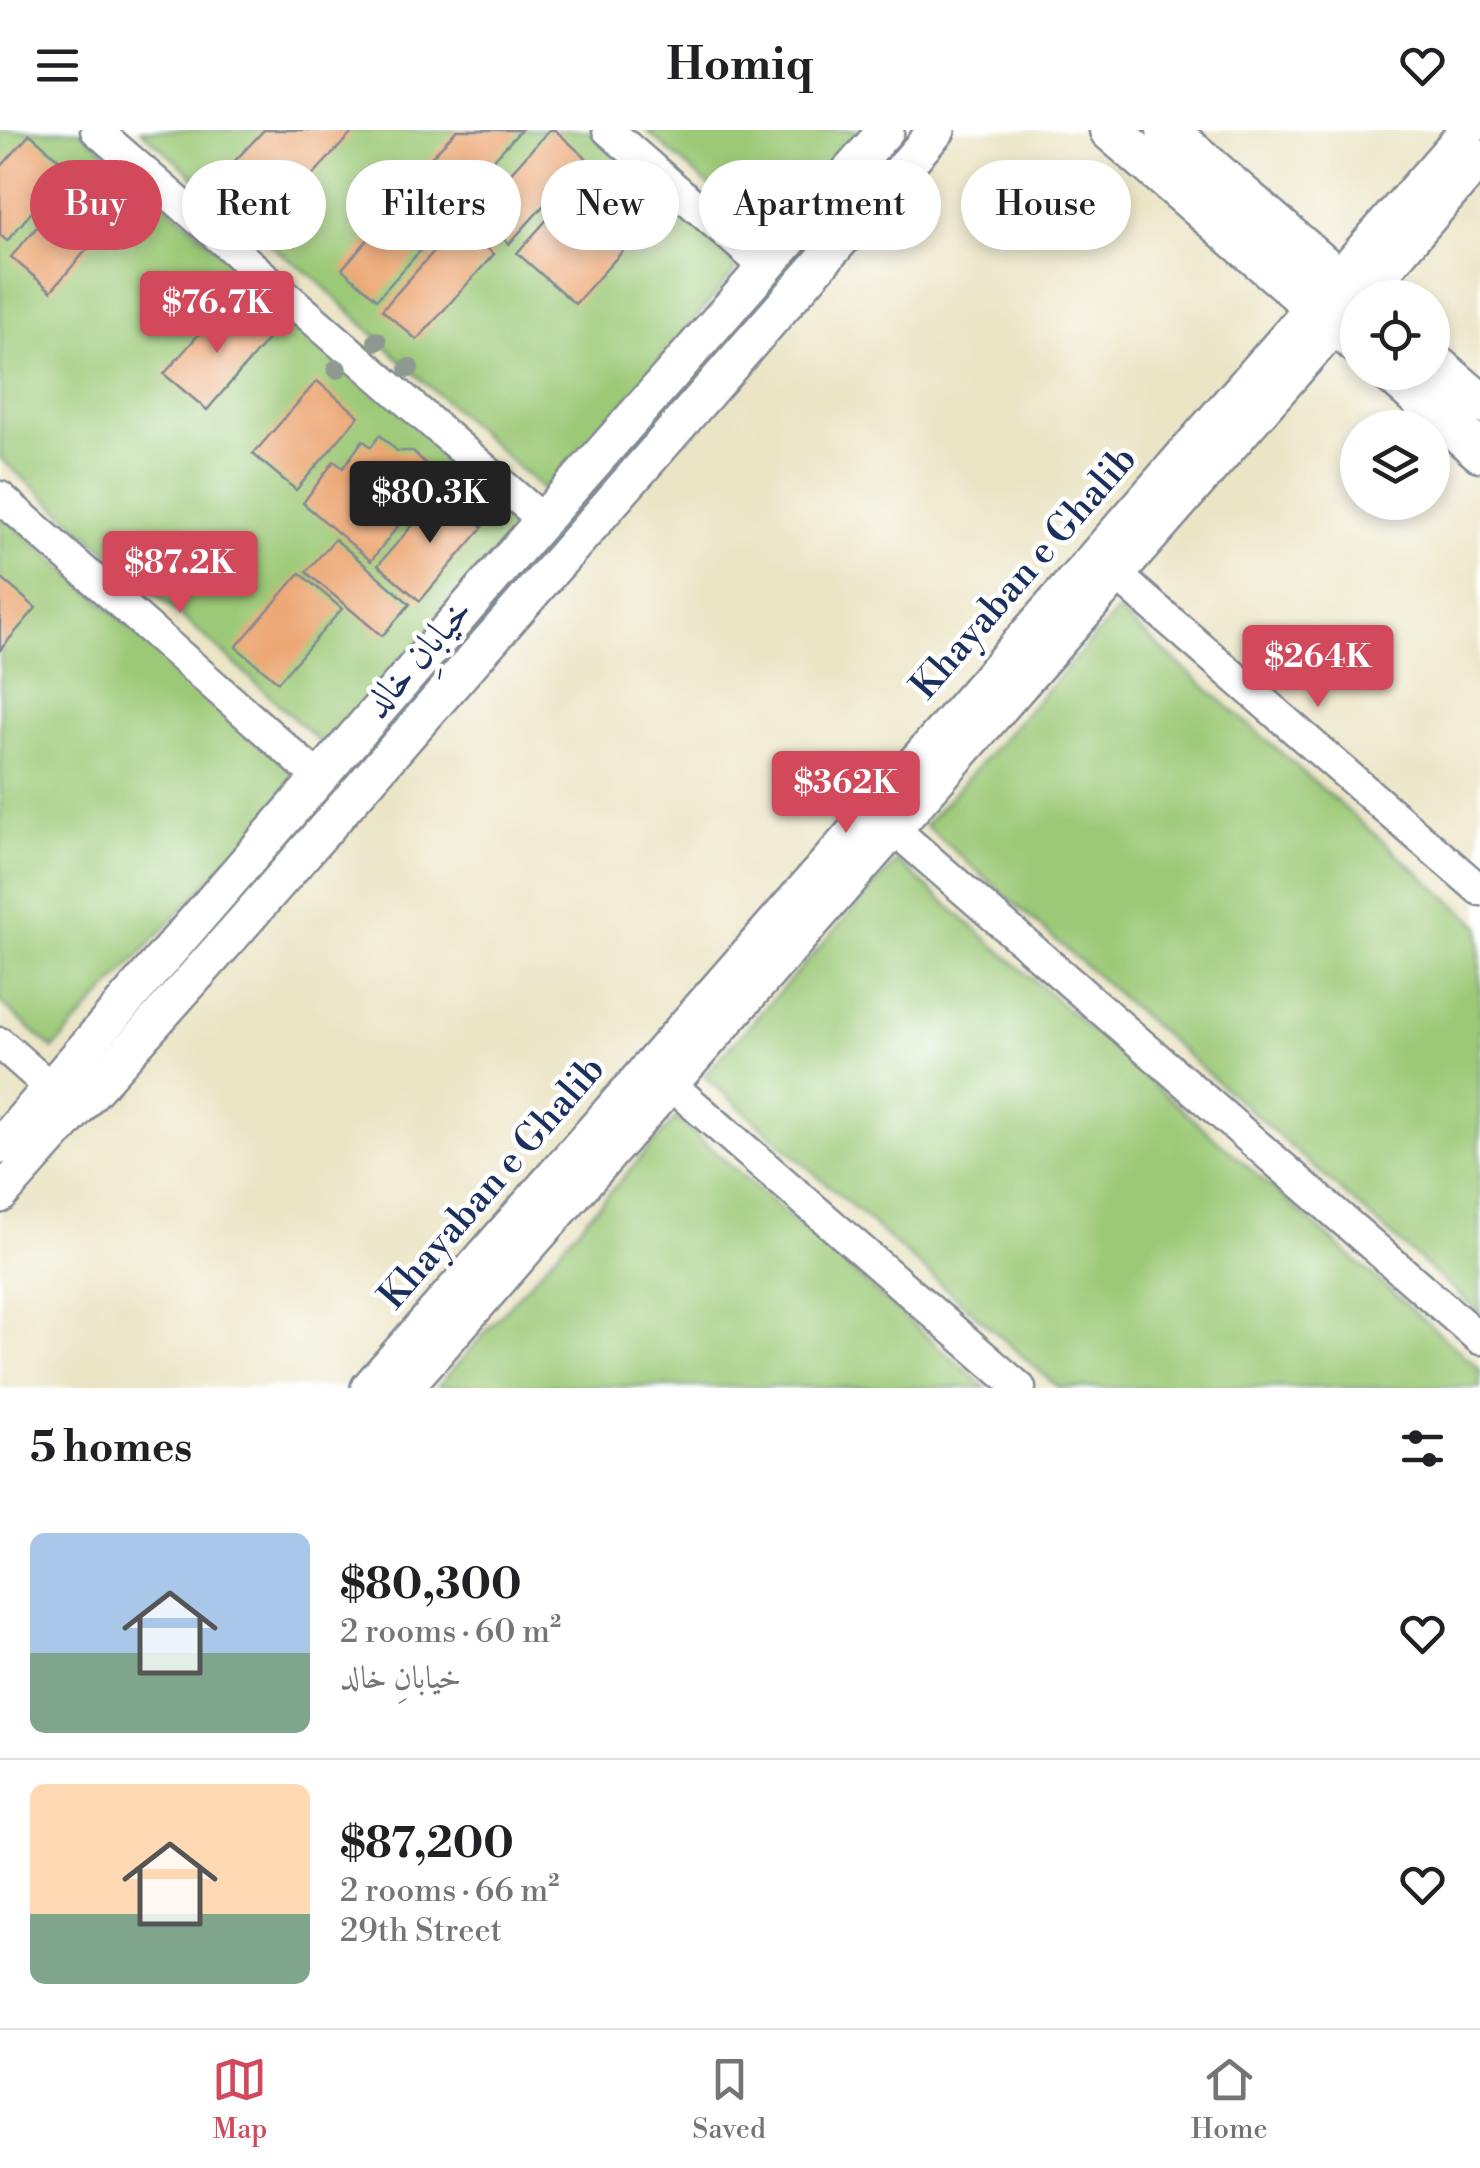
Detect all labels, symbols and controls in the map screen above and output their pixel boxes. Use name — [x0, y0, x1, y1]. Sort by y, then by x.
text: Homiq — [667, 37, 813, 94]
icon: menu — [30, 38, 85, 93]
icon: heart — [1395, 38, 1450, 93]
chip: Buy — [30, 160, 162, 250]
chip: Rent — [182, 160, 326, 250]
chip: Filters — [346, 160, 521, 250]
chip: New — [541, 160, 679, 250]
chip: Apartment — [699, 160, 941, 250]
chip: House — [961, 160, 1131, 250]
pin: $76.7K — [136, 271, 298, 356]
map controls — [1340, 280, 1450, 520]
button: locate — [1340, 280, 1450, 390]
text: $76.7K — [162, 283, 272, 323]
button: layers — [1340, 410, 1450, 520]
street label: Khayaban e Ghalib — [901, 437, 1147, 709]
pin: $80.3K — [349, 461, 511, 546]
text: $80.3K — [372, 473, 488, 513]
pin: $87.2K — [99, 531, 261, 616]
text: $87.2K — [125, 543, 235, 583]
street label: خیابانِ خالد — [353, 588, 488, 732]
pin: $264K — [1248, 625, 1388, 710]
text: $264K — [1264, 637, 1372, 677]
pin: $362K — [776, 751, 916, 836]
text: $362K — [794, 763, 898, 803]
street label: Khayaban e Ghalib — [369, 1047, 615, 1319]
icon: filters — [1395, 1421, 1450, 1476]
text: 5 homes — [30, 1422, 192, 1475]
text: $80,300 — [340, 1559, 522, 1612]
icon: home — [110, 1573, 230, 1693]
icon: heart — [1395, 1606, 1450, 1661]
text: 2 rooms · 60 m² — [340, 1612, 561, 1652]
text: خیابانِ خالد — [340, 1658, 461, 1698]
text: $87,200 — [340, 1818, 514, 1871]
icon: home — [110, 1824, 230, 1944]
icon: heart — [1395, 1857, 1450, 1912]
text: 2 rooms · 66 m² — [340, 1871, 559, 1911]
text: 29th Street — [340, 1911, 502, 1951]
tab: Map — [212, 2052, 268, 2147]
tab: Saved — [692, 2052, 766, 2147]
tab: Home — [1191, 2052, 1268, 2147]

